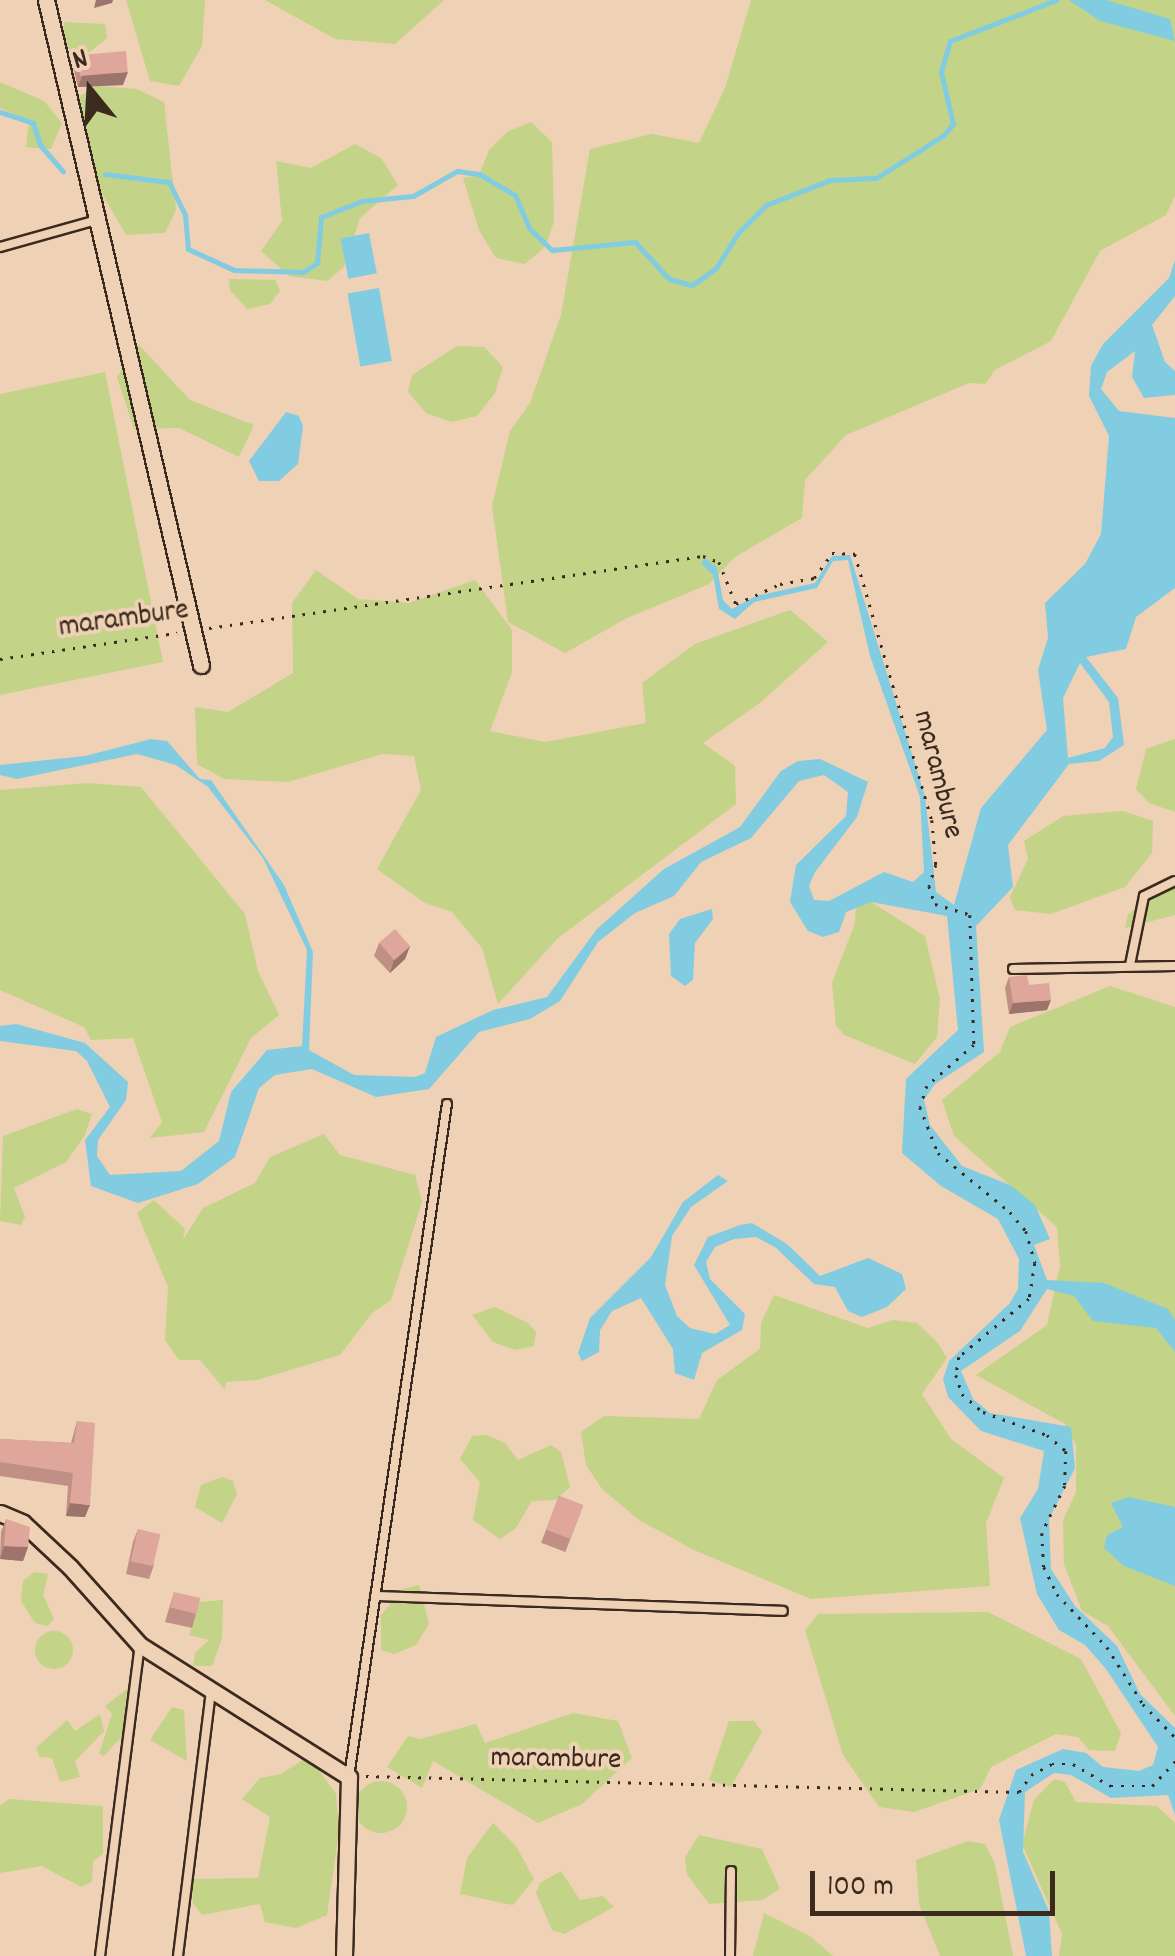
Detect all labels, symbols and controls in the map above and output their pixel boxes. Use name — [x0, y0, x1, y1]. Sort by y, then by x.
north arrow — [40, 40, 140, 140]
text: N — [68, 40, 93, 83]
street label: marambure — [57, 594, 191, 648]
street label: marambure — [903, 707, 969, 843]
street label: marambure — [490, 1742, 622, 1780]
scale bar — [815, 1851, 1060, 1913]
text: 100 m — [827, 1867, 894, 1910]

